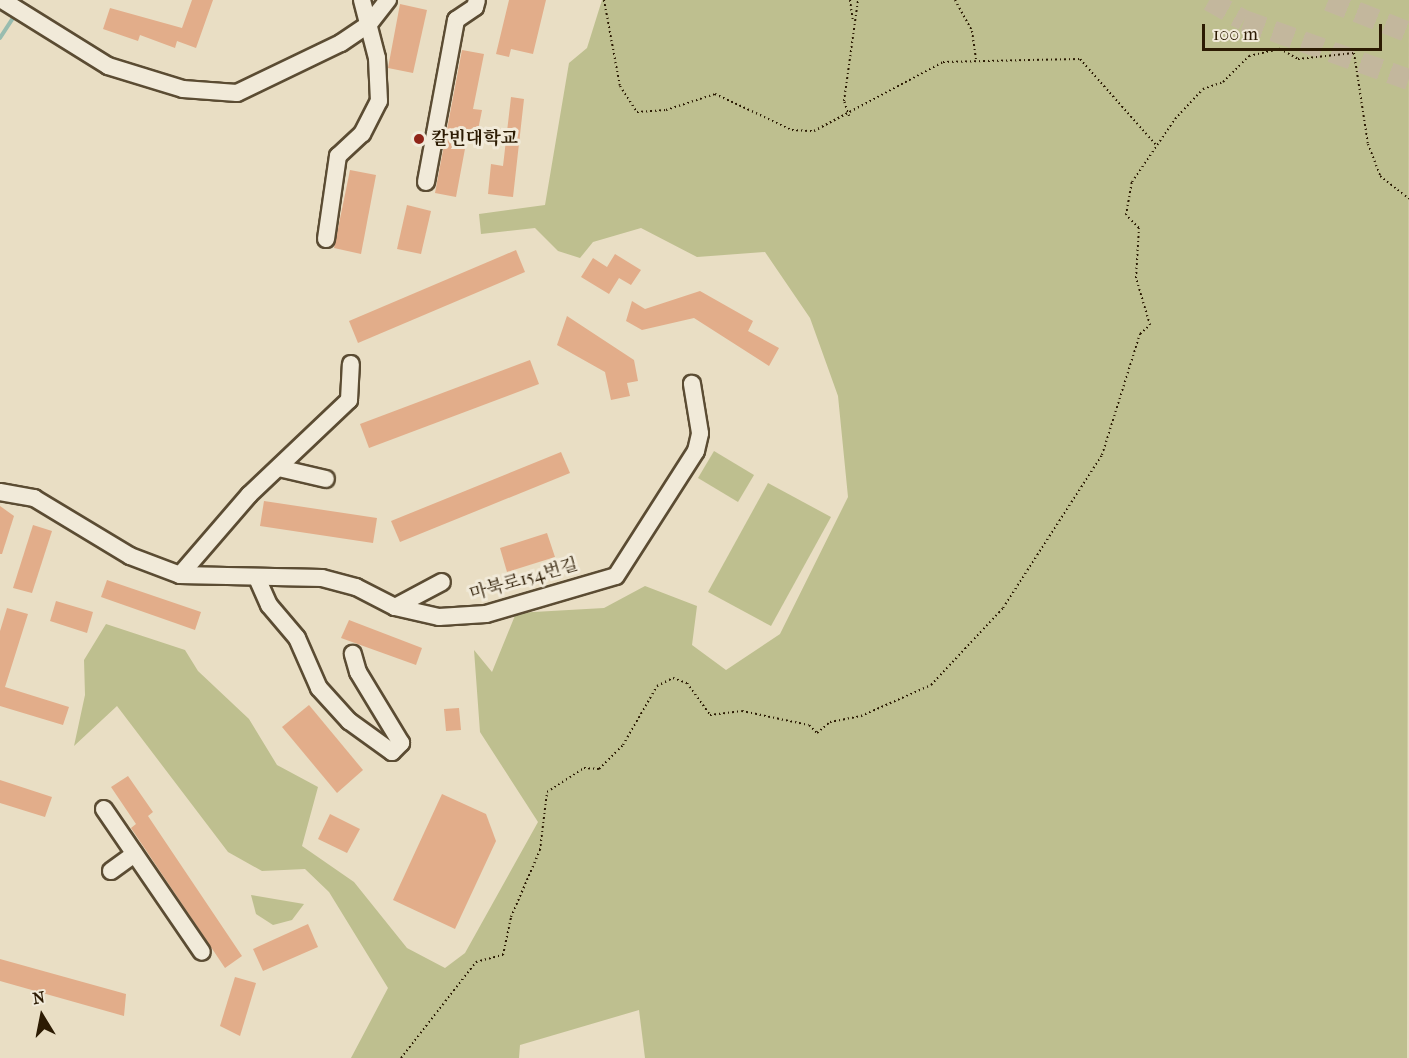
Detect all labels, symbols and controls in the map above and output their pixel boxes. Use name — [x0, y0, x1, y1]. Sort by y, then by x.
scale bar — [1205, 12, 1385, 50]
text: 100 m — [1213, 24, 1258, 45]
place label: 칼빈대학교 — [431, 128, 518, 150]
marker: 칼빈대학교 — [412, 132, 426, 146]
street label: 마북로154번길 — [467, 554, 581, 606]
north arrow — [12, 986, 72, 1046]
text: N — [31, 987, 46, 1008]

